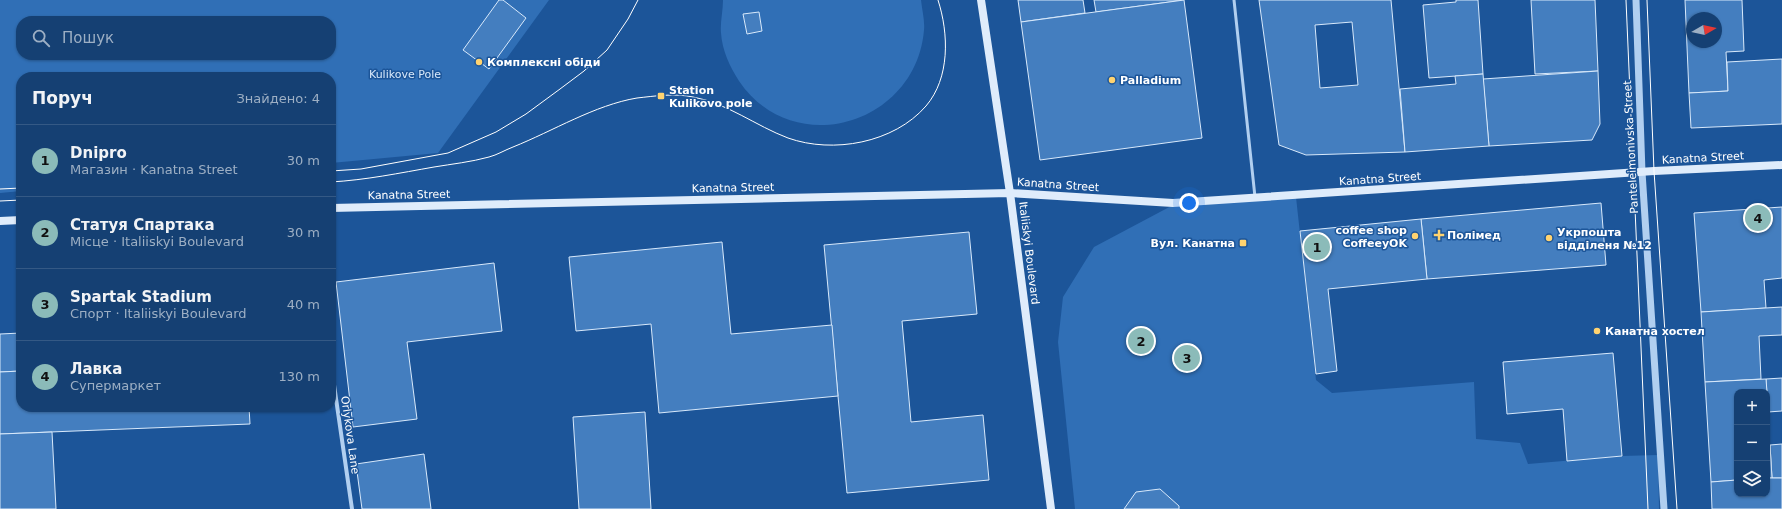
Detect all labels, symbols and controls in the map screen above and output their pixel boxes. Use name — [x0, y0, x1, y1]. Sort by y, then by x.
north arrow — [1686, 12, 1722, 48]
search box — [16, 16, 336, 60]
icon: search — [30, 27, 52, 49]
text: Пошук — [62, 29, 114, 47]
place label: Комплексні обіди — [487, 56, 600, 69]
marker: Комплексні обіди — [474, 57, 484, 67]
park label: Kulikove Pole — [369, 68, 441, 81]
place label: Palladium — [1120, 74, 1181, 87]
marker: Palladium — [1107, 75, 1117, 85]
street label: Panteleimonivska Street — [1621, 79, 1641, 214]
place label: Station Kulikovo pole — [669, 84, 753, 110]
text: Поруч — [32, 88, 93, 108]
text: Знайдено: 4 — [237, 91, 320, 106]
marker: Station Kulikovo pole — [656, 91, 666, 101]
text: Dnipro — [70, 144, 127, 162]
street label: Kanatna Street — [1662, 149, 1745, 167]
text: 1 — [40, 153, 50, 168]
text: 30 m — [287, 153, 320, 168]
text: Магазин · Kanatna Street — [70, 162, 238, 177]
street label: Kanatna Street — [1338, 170, 1422, 188]
street label: Kanatna Street — [1016, 176, 1100, 194]
street label: Kanatna Street — [692, 181, 775, 195]
street label: Kanatna Street — [368, 188, 451, 202]
your location — [1179, 193, 1199, 213]
street label: Italiiskyi Boulevard — [1016, 201, 1042, 305]
pin: 4 — [1745, 203, 1771, 233]
text: Статуя Спартака — [70, 216, 215, 234]
place label: coffee shop CoffeeyOK — [1335, 224, 1407, 250]
text: 2 — [40, 225, 50, 240]
text: 30 m — [287, 225, 320, 240]
place label: Укрпошта відділеня №12 — [1557, 226, 1652, 252]
place label: Полімед — [1447, 229, 1501, 242]
marker: Полімед — [1434, 230, 1444, 240]
marker: coffee shop CoffeeyOK — [1410, 231, 1420, 241]
pin: 1 — [1304, 232, 1330, 262]
marker: Укрпошта відділеня №12 — [1544, 233, 1554, 243]
text: Місце · Italiiskyi Boulevard — [70, 234, 244, 249]
place label: Вул. Канатна — [1151, 237, 1235, 250]
marker: Вул. Канатна — [1238, 238, 1248, 248]
text: Spartak Stadium — [70, 288, 212, 306]
text: 3 — [40, 297, 50, 312]
text: 40 m — [287, 297, 320, 312]
text: Спорт · Italiiskyi Boulevard — [70, 306, 247, 321]
place label: Канатна хостел — [1605, 325, 1705, 338]
pin: 2 — [1128, 326, 1154, 356]
marker: Канатна хостел — [1592, 326, 1602, 336]
pin: 3 — [1174, 343, 1200, 373]
text: Лавка — [70, 360, 122, 378]
text: 4 — [40, 369, 50, 384]
text: 130 m — [278, 369, 320, 384]
text: Супермаркет — [70, 378, 161, 393]
map controls — [1734, 389, 1770, 497]
button: + — [1734, 389, 1770, 425]
street label: Orlykova Lane — [338, 395, 362, 475]
button: − — [1734, 425, 1770, 461]
button: layers — [1734, 461, 1770, 497]

